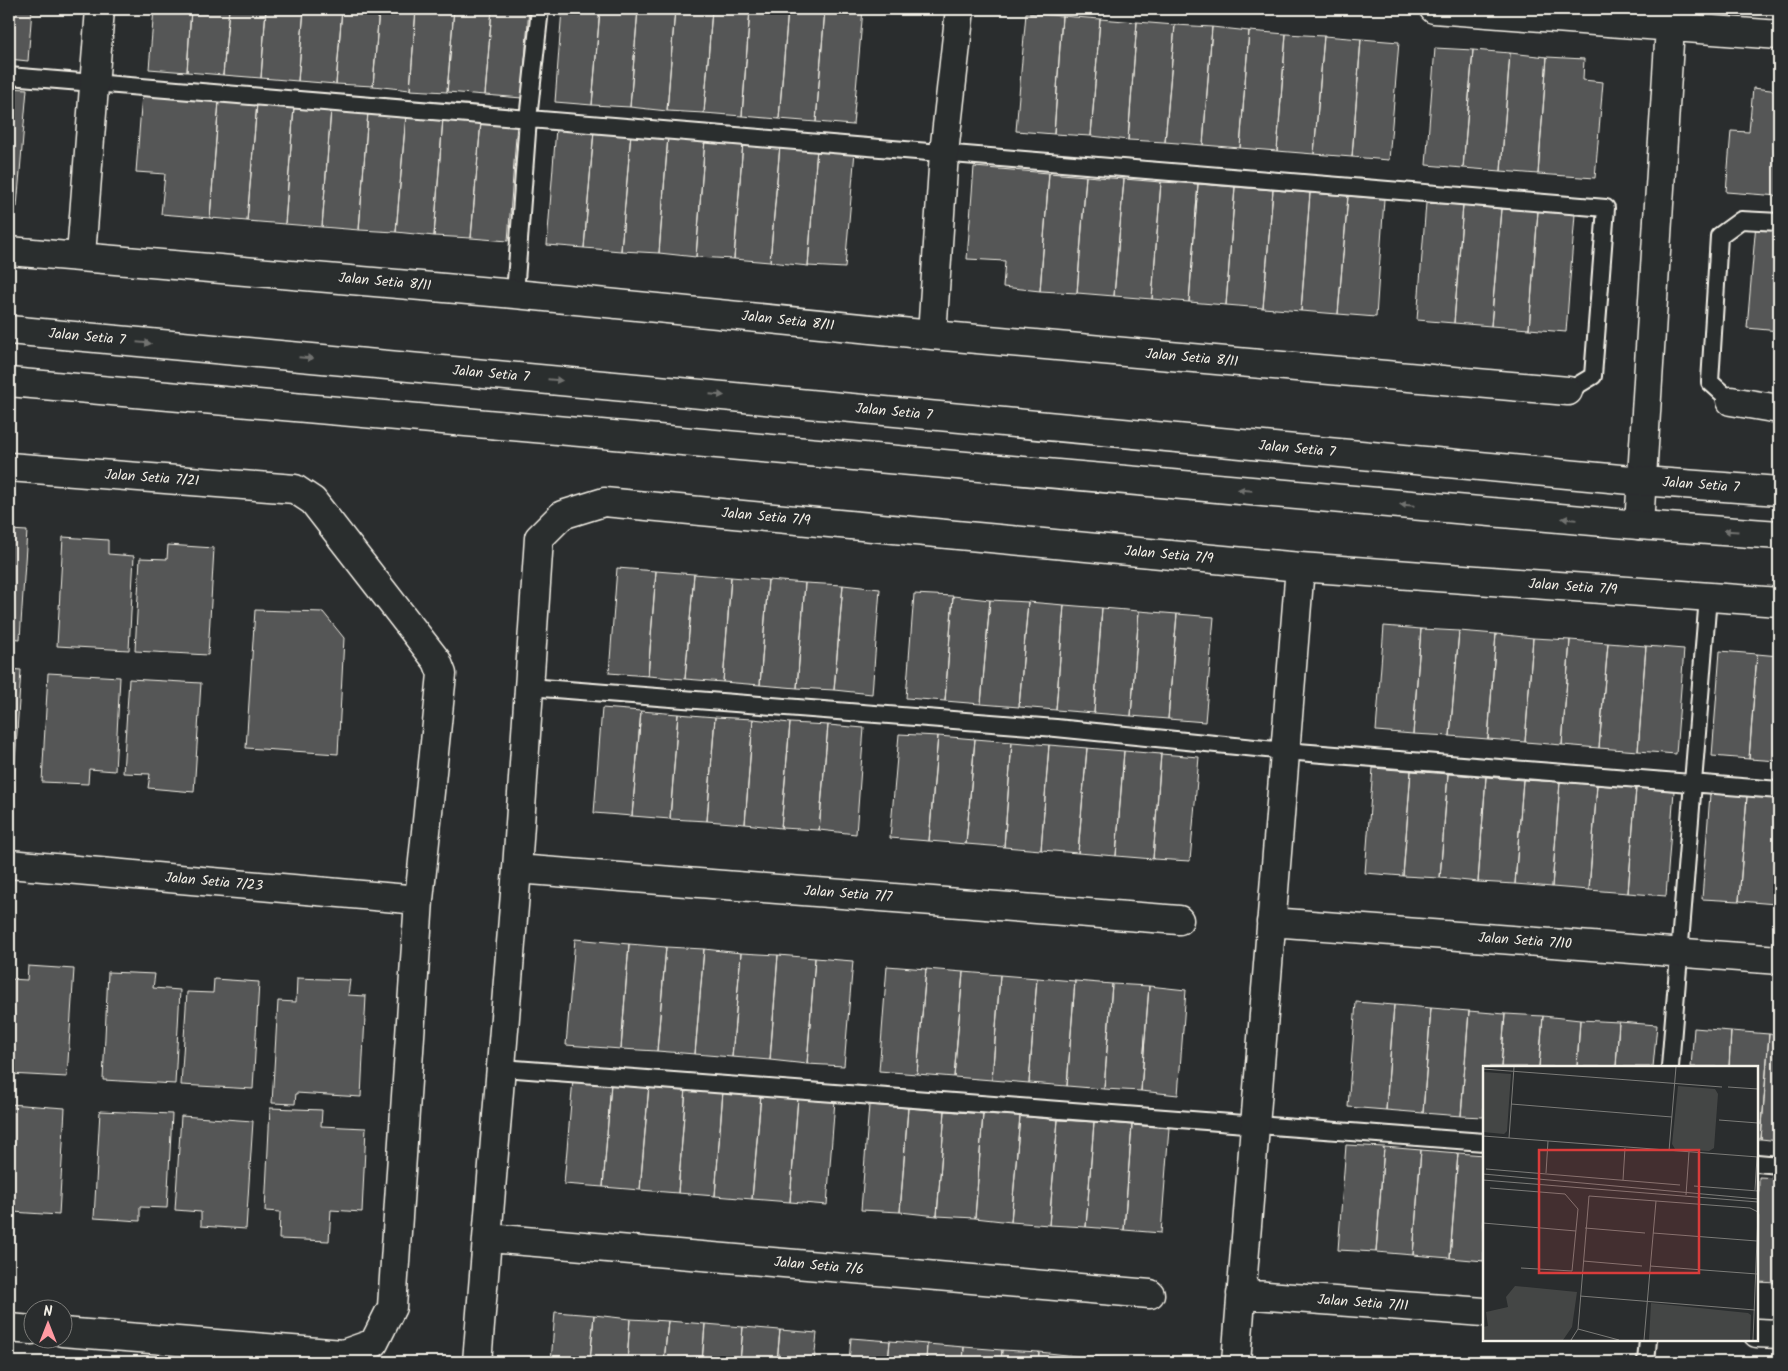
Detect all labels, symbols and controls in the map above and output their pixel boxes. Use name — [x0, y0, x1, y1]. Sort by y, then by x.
street label: Jalan Setia 8/11 — [338, 267, 432, 297]
street label: Jalan Setia 8/11 — [741, 305, 835, 337]
street label: Jalan Setia 7 — [48, 323, 127, 351]
one-way arrow — [137, 339, 153, 347]
street label: Jalan Setia 8/11 — [1145, 343, 1239, 373]
one-way arrow — [299, 354, 315, 362]
street label: Jalan Setia 7 — [452, 360, 531, 388]
one-way arrow — [547, 377, 563, 385]
one-way arrow — [709, 392, 725, 400]
street label: Jalan Setia 7 — [855, 398, 934, 426]
street label: Jalan Setia 7 — [1258, 435, 1337, 463]
street label: Jalan Setia 7/21 — [104, 464, 200, 492]
street label: Jalan Setia 7 — [1662, 471, 1741, 499]
one-way arrow — [1237, 486, 1253, 494]
one-way arrow — [1398, 500, 1414, 508]
street label: Jalan Setia 7/9 — [721, 502, 811, 532]
one-way arrow — [1560, 515, 1576, 523]
one-way arrow — [1722, 527, 1738, 535]
street label: Jalan Setia 7/9 — [1124, 540, 1214, 570]
street label: Jalan Setia 7/9 — [1528, 573, 1618, 601]
street label: Jalan Setia 7/23 — [164, 867, 264, 897]
street label: Jalan Setia 7/7 — [803, 880, 894, 908]
street label: Jalan Setia 7/10 — [1478, 927, 1572, 955]
inset map — [1483, 1066, 1758, 1341]
street label: Jalan Setia 7/6 — [773, 1251, 865, 1281]
street label: Jalan Setia 7/11 — [1317, 1289, 1409, 1317]
north arrow — [22, 1298, 72, 1348]
text: N — [44, 1301, 53, 1323]

